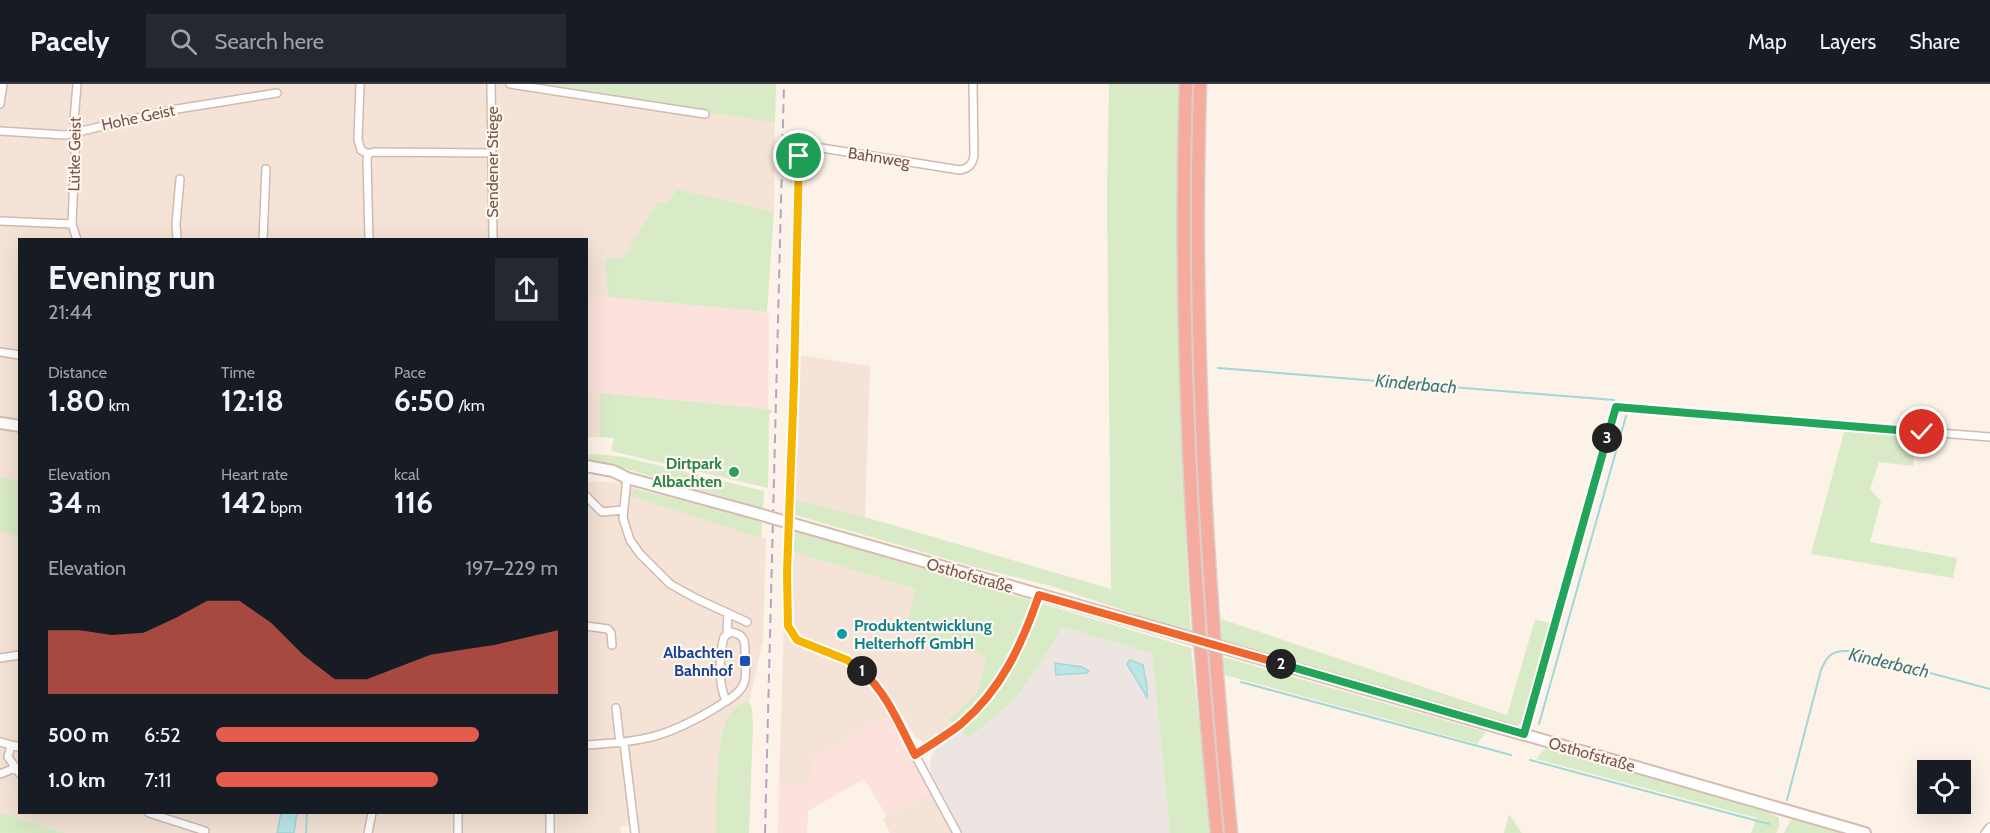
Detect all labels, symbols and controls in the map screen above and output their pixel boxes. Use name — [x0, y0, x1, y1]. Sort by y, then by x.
search box — [146, 14, 566, 68]
text: Pacely — [30, 24, 110, 58]
icon: search — [167, 25, 200, 58]
text: Search here — [215, 28, 324, 55]
text: Map — [1748, 29, 1787, 54]
text: Layers — [1820, 29, 1876, 54]
text: Share — [1909, 29, 1960, 54]
street label: Hohe Geist — [100, 100, 177, 135]
street label: Sendener Stiege — [483, 106, 502, 218]
street label: Lütke Geist — [64, 116, 85, 191]
pin — [773, 130, 824, 181]
icon: arrive — [782, 139, 815, 172]
street label: Bahnweg — [847, 143, 912, 172]
text: Evening run — [48, 257, 215, 297]
button: share — [495, 258, 558, 321]
text: 21:44 — [48, 300, 92, 324]
text: Distance — [48, 363, 107, 382]
text: Time — [221, 363, 255, 382]
text: Pace — [394, 363, 426, 382]
water label: Kinderbach — [1374, 369, 1458, 399]
text: 1.80 — [48, 382, 105, 419]
text: 12:18 — [221, 382, 284, 419]
text: 6:50 — [394, 382, 455, 419]
text: km — [105, 396, 130, 415]
text: /km — [455, 396, 485, 415]
pin — [1896, 406, 1947, 457]
icon: check — [1905, 415, 1938, 448]
pin: 3 — [1592, 423, 1622, 453]
text: 3 — [1603, 428, 1611, 447]
place label: Dirtpark Albachten — [652, 454, 722, 491]
text: Elevation — [48, 465, 111, 484]
text: Heart rate — [221, 465, 288, 484]
text: kcal — [394, 465, 420, 484]
marker: Dirtpark Albachten — [727, 465, 741, 479]
text: 34 — [48, 484, 83, 521]
text: 142 — [221, 484, 267, 521]
text: 116 — [394, 484, 433, 521]
text: m — [83, 498, 100, 517]
text: bpm — [267, 498, 302, 517]
street label: Osthofstraße — [925, 554, 1015, 597]
text: Elevation — [48, 556, 126, 580]
text: 197–229 m — [466, 556, 558, 580]
place label: Produktentwicklung Helterhoff GmbH — [854, 616, 992, 653]
marker: Produktentwicklung Helterhoff GmbH — [835, 627, 849, 641]
place label: Albachten Bahnhof — [663, 643, 734, 680]
water label: Kinderbach — [1847, 643, 1931, 683]
pin: 2 — [1266, 649, 1296, 679]
marker: Albachten Bahnhof — [738, 654, 752, 668]
text: 2 — [1277, 654, 1285, 673]
pin: 1 — [847, 656, 877, 686]
text: 1 — [859, 661, 865, 680]
text: 500 m — [48, 723, 109, 747]
text: 6:52 — [144, 723, 181, 747]
street label: Osthofstraße — [1547, 733, 1637, 776]
map controls — [1917, 760, 1971, 814]
button: locate — [1917, 760, 1971, 814]
text: 1.0 km — [48, 768, 105, 792]
text: 7:11 — [144, 768, 171, 792]

